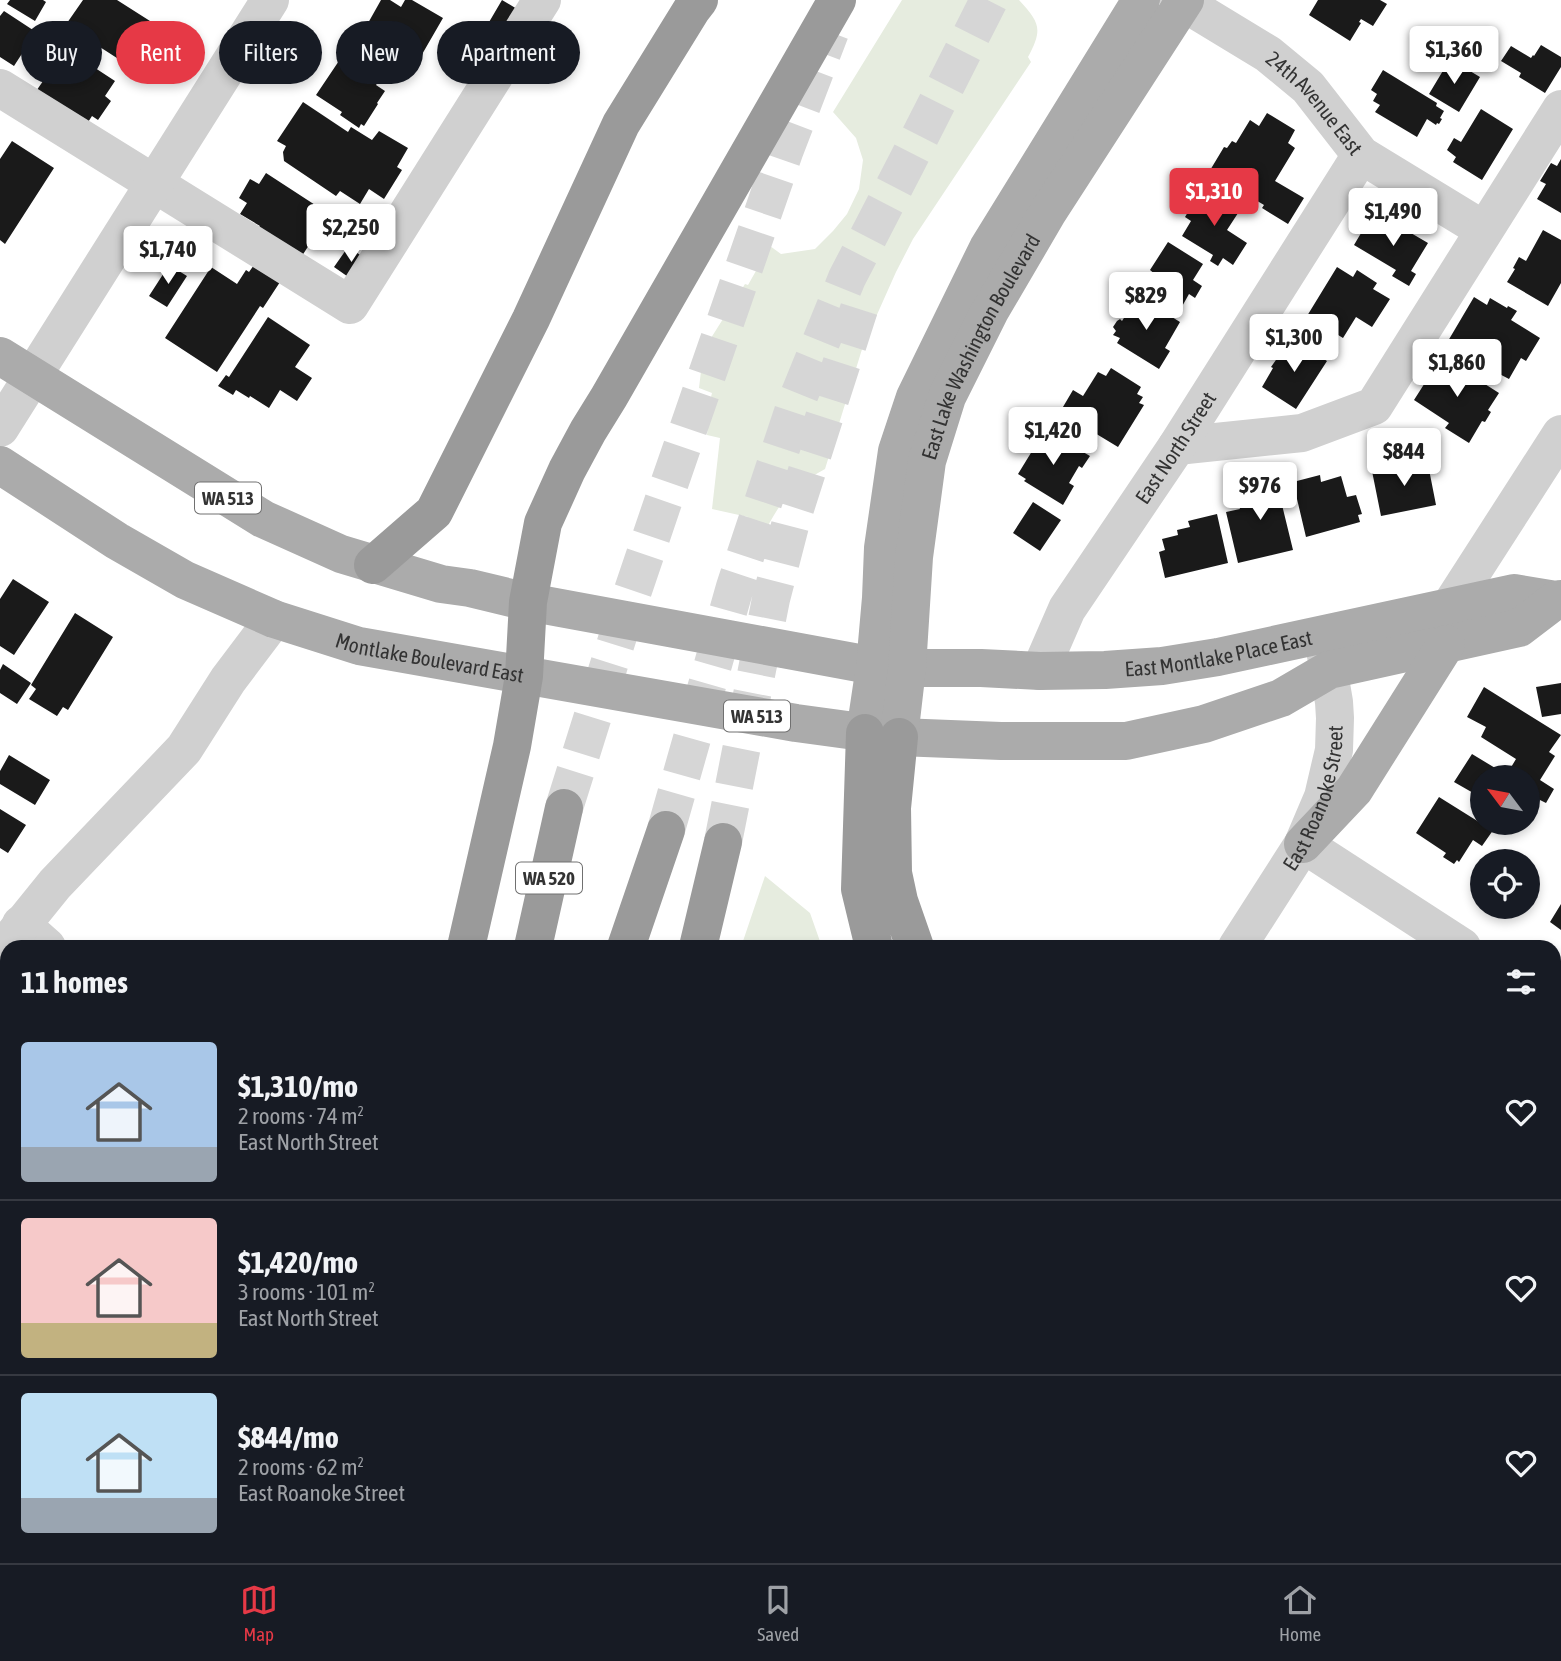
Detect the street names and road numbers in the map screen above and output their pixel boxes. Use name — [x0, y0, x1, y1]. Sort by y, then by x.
street label: 24th Avenue East — [1262, 46, 1368, 159]
street label: East Lake Washington Boulevard — [916, 230, 1044, 462]
street label: East North Street — [1130, 387, 1220, 508]
road number: WA 513 — [195, 482, 261, 513]
street label: East Montlake Place East — [1124, 625, 1314, 681]
street label: Montlake Boulevard East — [333, 627, 526, 687]
road number: WA 513 — [724, 701, 790, 732]
street label: East Roanoke Street — [1277, 725, 1347, 875]
road number: WA 520 — [516, 862, 582, 894]

